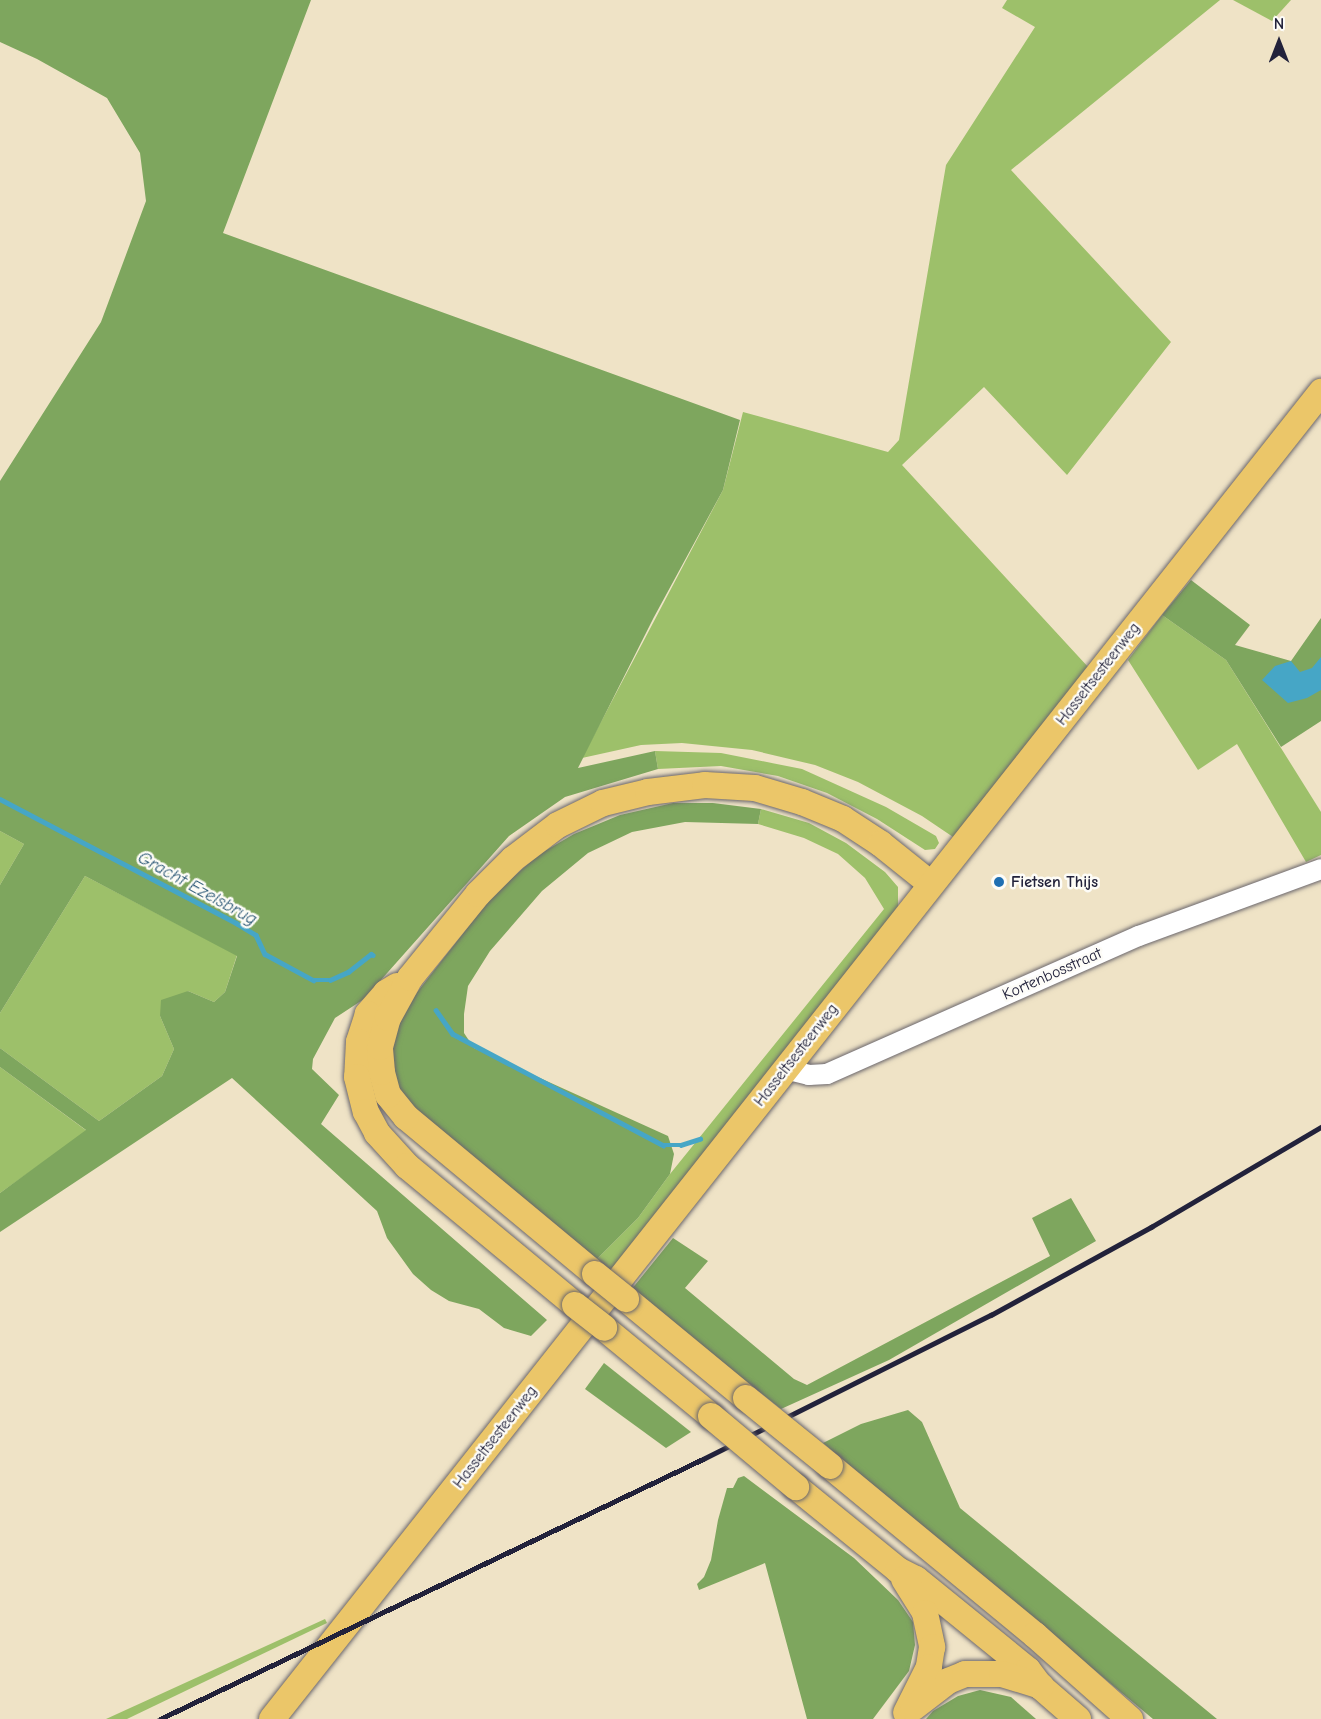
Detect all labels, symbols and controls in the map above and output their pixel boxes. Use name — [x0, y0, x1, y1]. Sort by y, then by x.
north arrow — [1249, 12, 1309, 72]
text: N — [1274, 15, 1284, 33]
street label: Hasseltsesteenweg — [1052, 619, 1144, 729]
water label: Gracht Ezelsbrug — [134, 847, 260, 931]
place label: Fietsen Thijs — [1011, 872, 1098, 892]
marker: Fietsen Thijs — [992, 875, 1006, 889]
street label: Kortenbosstraat — [999, 944, 1105, 1004]
street label: Hasseltsesteenweg — [750, 1000, 842, 1110]
street label: Hasseltsesteenweg — [449, 1382, 541, 1492]

